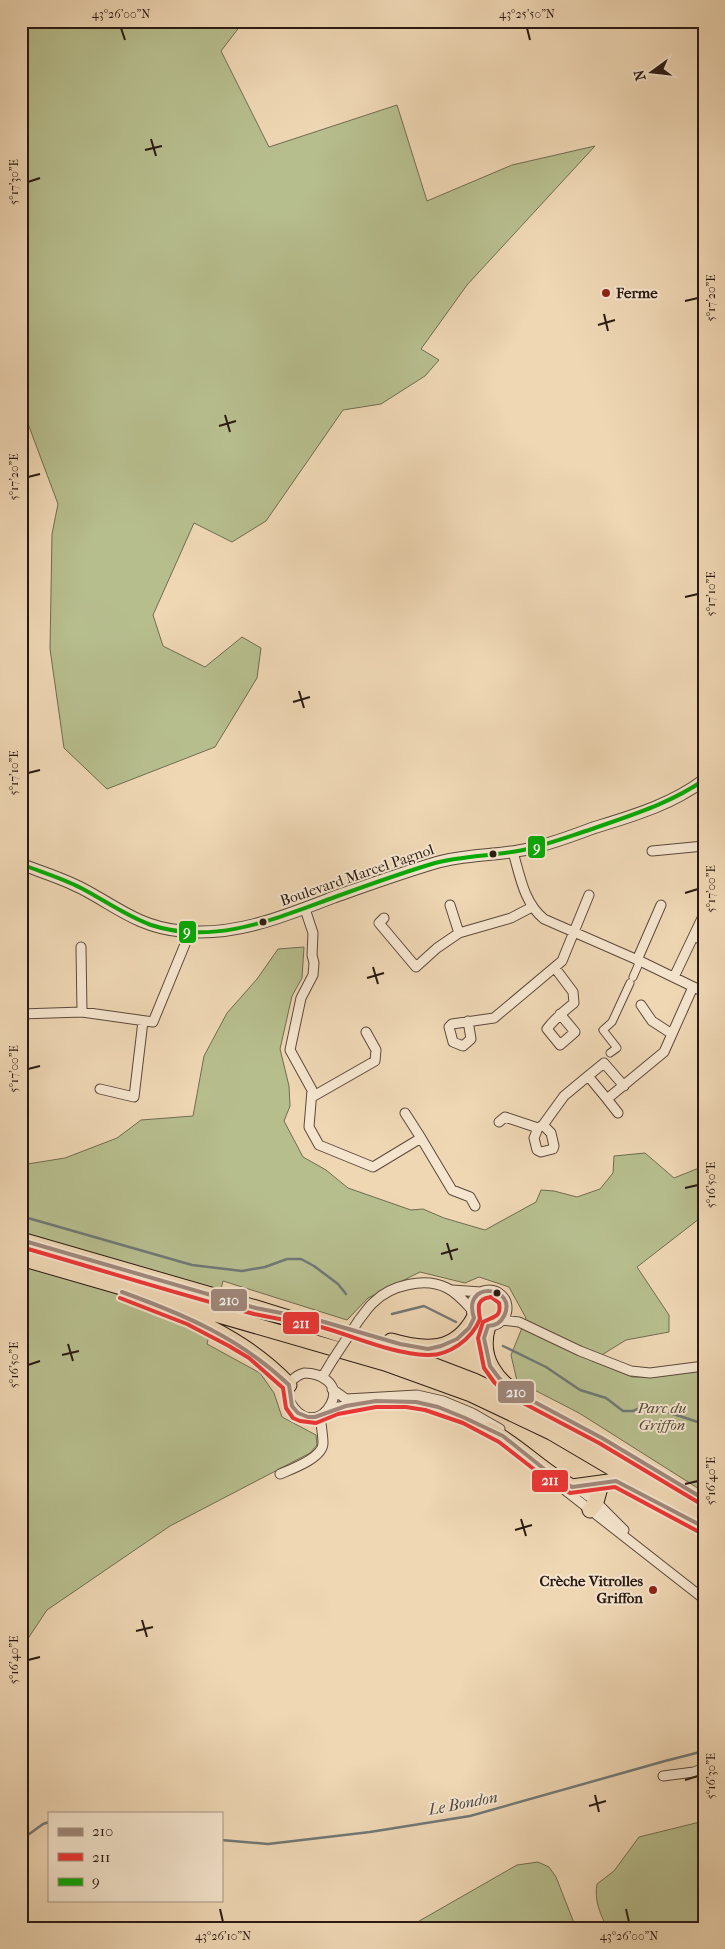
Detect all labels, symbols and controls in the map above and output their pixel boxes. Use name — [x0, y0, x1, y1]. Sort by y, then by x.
text: 43°26'00"N — [92, 7, 150, 21]
text: 43°25'50"N — [499, 7, 555, 21]
north arrow — [628, 48, 678, 98]
text: N — [630, 68, 650, 83]
text: 5°17'30"E — [7, 159, 21, 205]
text: 5°17'20"E — [704, 275, 718, 322]
place label: Ferme — [615, 284, 658, 302]
marker: Ferme — [600, 287, 612, 299]
text: 5°17'20"E — [7, 454, 21, 501]
text: 5°17'10"E — [704, 571, 718, 617]
text: 5°17'10"E — [7, 750, 21, 796]
line badge: 9 — [527, 835, 546, 859]
text: 9 — [532, 839, 541, 856]
street label: Boulevard Marcel Pagnol — [278, 840, 436, 910]
unlabelled marker — [488, 849, 498, 859]
text: 5°17'00"E — [704, 865, 718, 913]
unlabelled marker — [258, 917, 268, 927]
line badge: 9 — [178, 920, 197, 944]
text: 9 — [182, 923, 191, 940]
text: 5°17'00"E — [7, 1045, 21, 1093]
text: 5°16'50"E — [704, 1162, 718, 1208]
line badge: 210 — [210, 1288, 248, 1312]
unlabelled marker — [492, 1288, 502, 1298]
text: 210 — [219, 1292, 239, 1309]
line badge: 211 — [282, 1311, 320, 1335]
text: 211 — [292, 1315, 310, 1332]
text: 5°16'50"E — [7, 1342, 21, 1388]
line badge: 210 — [497, 1380, 535, 1404]
text: 210 — [506, 1384, 526, 1401]
park label: Parc du Griffon — [637, 1399, 686, 1434]
text: 5°16'40"E — [704, 1457, 718, 1505]
line badge: 211 — [531, 1469, 569, 1493]
text: 211 — [541, 1472, 559, 1489]
place label: Crèche Vitrolles Griffon — [539, 1572, 643, 1607]
marker: Crèche Vitrolles Griffon — [647, 1584, 659, 1596]
text: 5°16'40"E — [7, 1636, 21, 1684]
text: 5°16'30"E — [704, 1753, 718, 1799]
water label: Le Bondon — [426, 1787, 499, 1819]
legend — [48, 1812, 222, 1902]
text: 210 — [92, 1822, 113, 1840]
text: 211 — [92, 1848, 110, 1866]
text: 9 — [92, 1872, 100, 1890]
text: 43°26'10"N — [195, 1929, 251, 1943]
text: 43°26'00"N — [600, 1929, 658, 1943]

